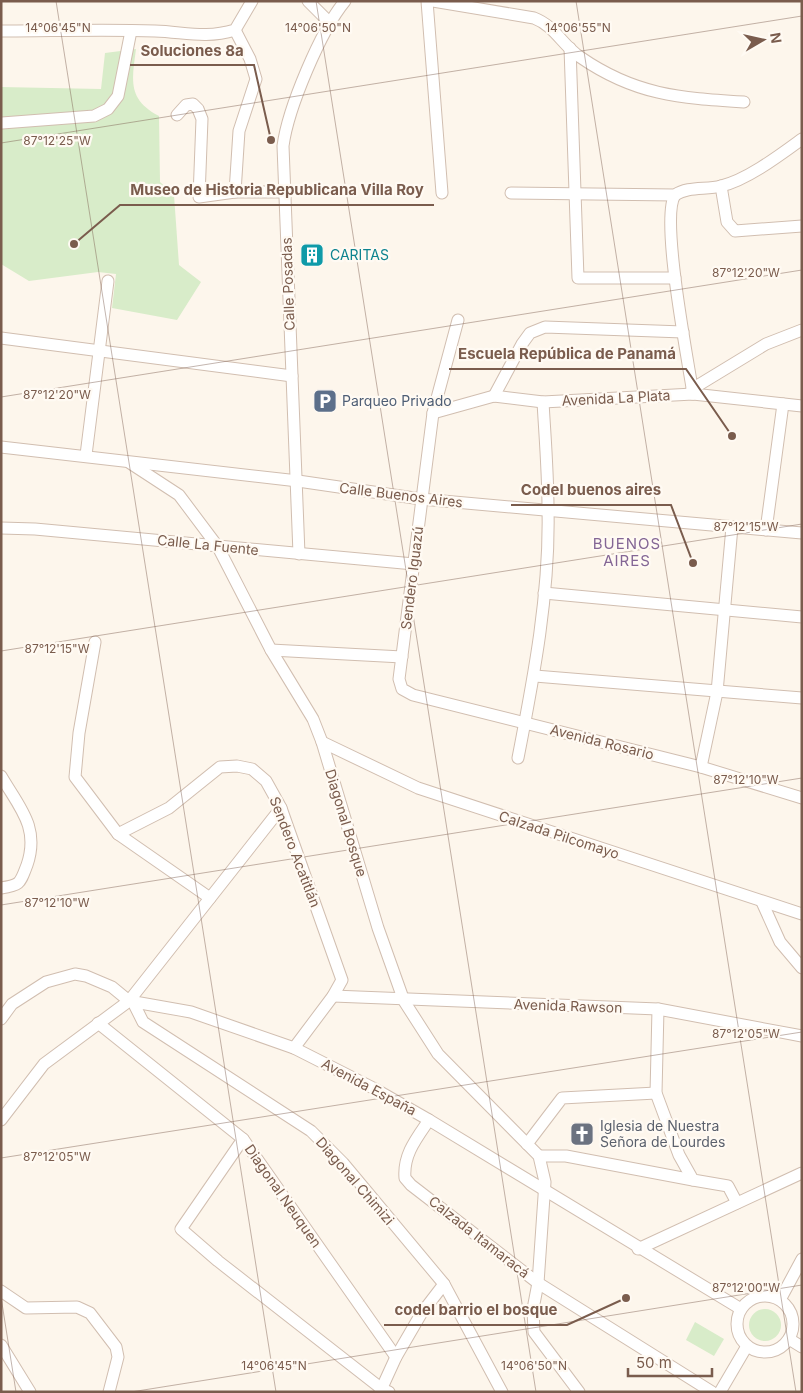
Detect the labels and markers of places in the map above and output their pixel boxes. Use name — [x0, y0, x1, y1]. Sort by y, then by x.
callout: Soluciones 8a — [130, 35, 254, 65]
callout: Museo de Historia Republicana Villa Roy — [120, 175, 434, 205]
building icon: CARITAS — [299, 242, 325, 268]
place label: CARITAS — [330, 246, 389, 263]
callout: Escuela República de Panamá — [449, 339, 686, 369]
parking icon: Parqueo Privado — [312, 388, 338, 414]
place label: Parqueo Privado — [342, 392, 452, 409]
callout: Codel buenos aires — [511, 475, 671, 505]
place label: Iglesia de Nuestra Señora de Lourdes — [600, 1117, 725, 1150]
church icon: Iglesia de Nuestra Señora de Lourdes — [569, 1121, 595, 1147]
callout: codel barrio el bosque — [384, 1295, 567, 1325]

